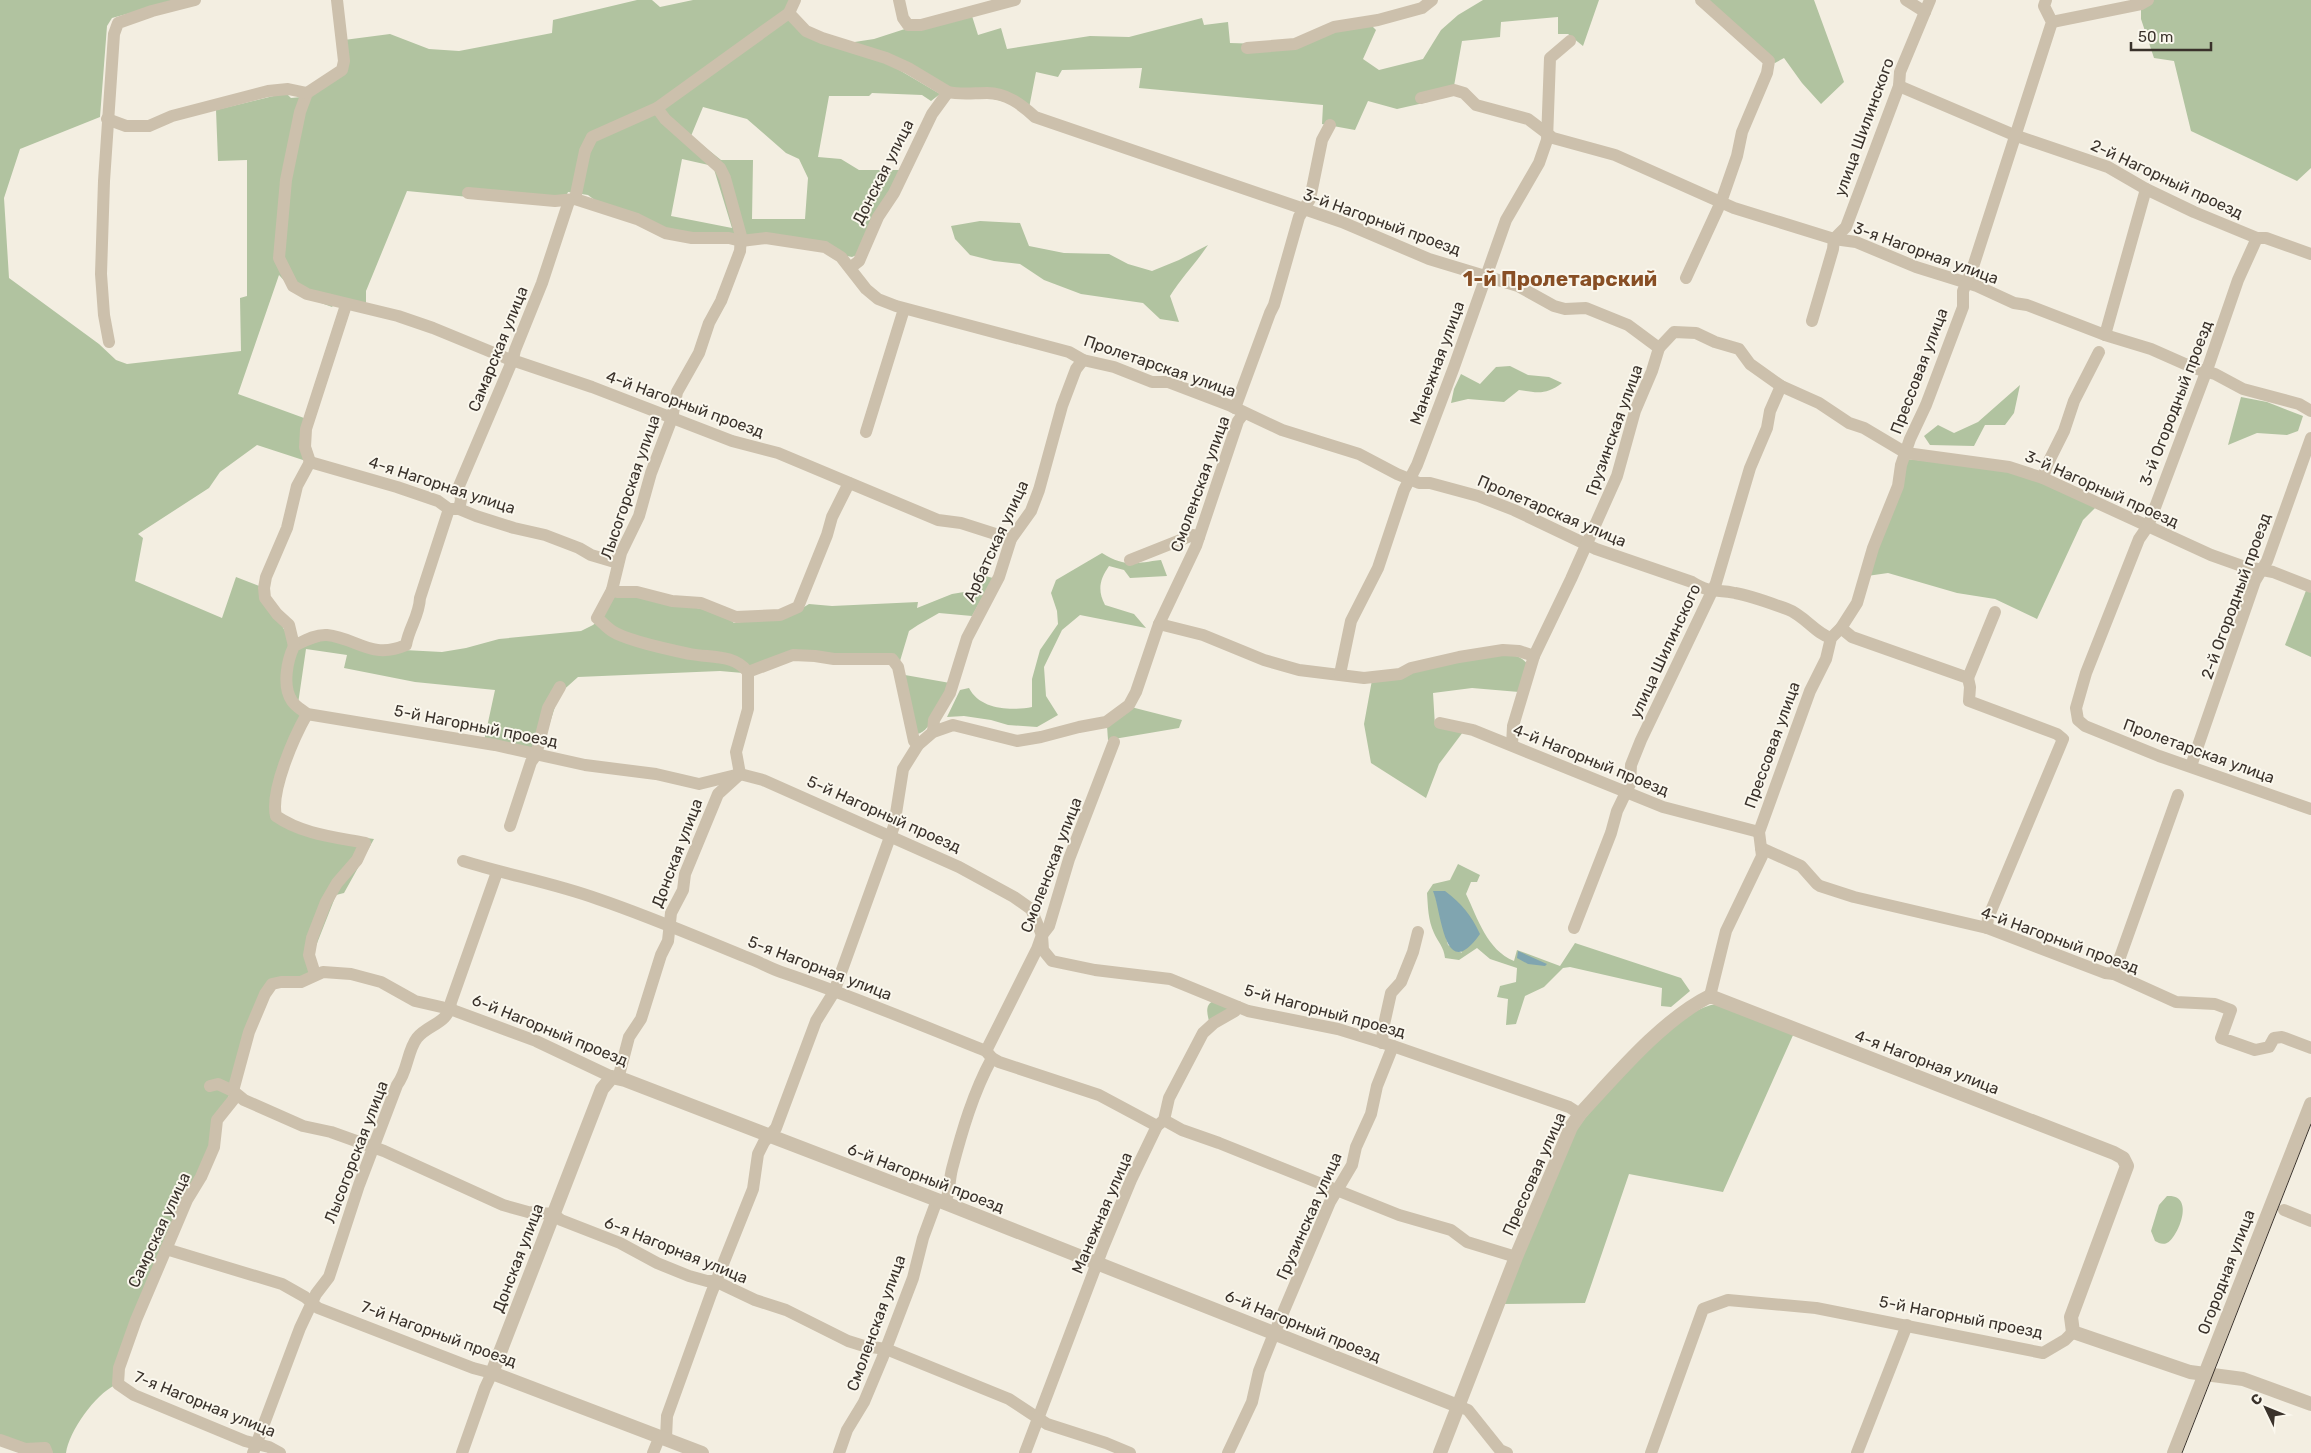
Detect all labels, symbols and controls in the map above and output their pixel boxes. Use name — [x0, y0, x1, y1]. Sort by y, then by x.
scale bar — [2131, 20, 2211, 52]
text: 50 m — [2138, 28, 2173, 46]
street label: улица Шилинского — [1830, 55, 1898, 199]
street label: Донская улица — [848, 116, 918, 228]
street label: 2-й Нагорный проезд — [2088, 135, 2247, 223]
street label: 3-й Нагорный проезд — [1301, 185, 1464, 260]
street label: 3-я Нагорная улица — [1851, 218, 2001, 288]
district label: 1-й Пролетарский — [1463, 266, 1657, 291]
street label: Самарская улица — [464, 283, 532, 415]
street label: Манежная улица — [1406, 299, 1468, 427]
street label: Прессовая улица — [1886, 305, 1952, 437]
street label: 3-й Огородный проезд — [2136, 317, 2217, 488]
street label: Пролетарская улица — [1081, 331, 1239, 401]
street label: Грузинская улица — [1582, 362, 1646, 498]
street label: 4-й Нагорный проезд — [603, 367, 767, 442]
street label: Лысогорская улица — [596, 413, 664, 561]
street label: Смоленская улица — [1167, 413, 1233, 555]
street label: 3-й Нагорный проезд — [2022, 446, 2182, 532]
street label: 4-я Нагорная улица — [366, 452, 518, 518]
street label: Пролетарская улица — [1475, 471, 1629, 551]
street label: Арбатская улица — [960, 477, 1032, 605]
street label: 2-й Огородный проезд — [2197, 510, 2275, 682]
street label: улица Шилинского — [1626, 581, 1704, 721]
street label: Прессовая улица — [1740, 679, 1804, 811]
street label: 5-й Нагорный проезд — [393, 701, 560, 751]
street label: Пролетарская улица — [2121, 715, 2277, 787]
street label: 4-й Нагорный проезд — [1510, 720, 1672, 800]
street label: 5-й Нагорный проезд — [804, 772, 964, 857]
street label: Смоленская улица — [1016, 795, 1086, 935]
street label: Донская улица — [647, 796, 707, 910]
street label: 4-й Нагорный проезд — [1978, 903, 2142, 978]
street label: 5-я Нагорная улица — [745, 932, 895, 1004]
street label: 5-й Нагорный проезд — [1242, 980, 1408, 1042]
street label: 6-й Нагорный проезд — [469, 990, 631, 1070]
street label: 4-я Нагорная улица — [1852, 1026, 2002, 1098]
street label: Лысогорская улица — [320, 1078, 392, 1226]
street label: Прессовая улица — [1498, 1109, 1570, 1239]
street label: 6-й Нагорный проезд — [845, 1139, 1007, 1217]
street label: Манежная улица — [1068, 1149, 1136, 1277]
street label: Грузинская улица — [1272, 1149, 1346, 1283]
street label: Самрская улица — [124, 1169, 194, 1291]
street label: Донская улица — [488, 1201, 548, 1315]
street label: Огородная улица — [2193, 1207, 2259, 1337]
street label: 6-я Нагорная улица — [602, 1213, 750, 1287]
street label: Смоленская улица — [843, 1252, 909, 1394]
street label: 6-й Нагорный проезд — [1222, 1286, 1384, 1366]
street label: 5-й Нагорный проезд — [1878, 1292, 2045, 1342]
street label: 7-й Нагорный проезд — [358, 1297, 520, 1371]
street label: 7-я Нагорная улица — [131, 1367, 279, 1441]
north arrow — [2241, 1383, 2291, 1433]
text: С — [2247, 1390, 2267, 1409]

